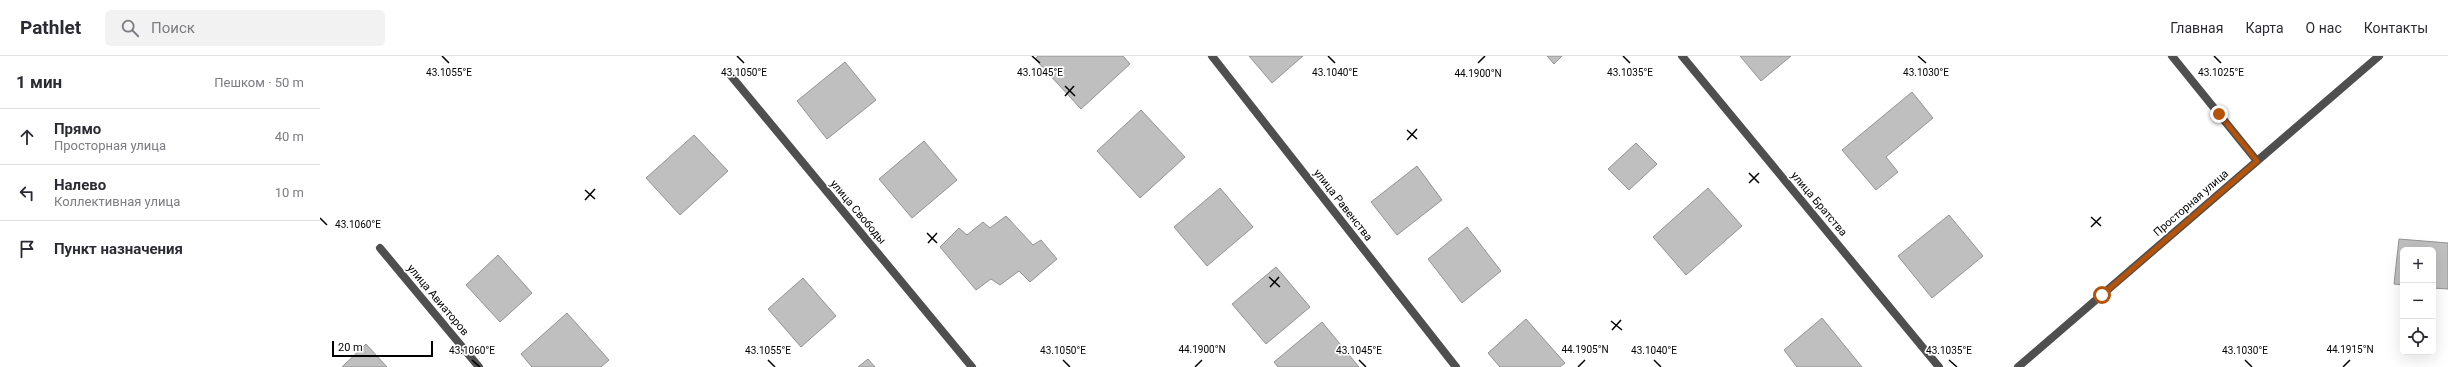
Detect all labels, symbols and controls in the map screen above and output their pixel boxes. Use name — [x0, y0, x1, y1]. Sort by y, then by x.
search box — [105, 10, 385, 46]
text: Pathlet — [20, 16, 81, 39]
icon: search — [119, 17, 141, 39]
text: Поиск — [151, 19, 195, 37]
text: Главная — [2170, 20, 2223, 36]
text: Карта — [2245, 20, 2284, 36]
text: О нас — [2306, 20, 2342, 36]
text: Контакты — [2364, 20, 2428, 36]
text: 43.1055°E — [426, 67, 472, 78]
text: 43.1050°E — [721, 67, 767, 78]
text: 43.1045°E — [1017, 67, 1063, 78]
text: 43.1040°E — [1312, 67, 1358, 78]
text: 43.1035°E — [1607, 67, 1653, 78]
text: 43.1030°E — [1903, 67, 1949, 78]
text: 43.1025°E — [2198, 67, 2244, 78]
text: 44.1900°N — [1454, 68, 1502, 79]
text: 1 мин — [16, 72, 62, 92]
text: Пешком · 50 m — [214, 75, 304, 90]
route end — [2210, 105, 2228, 123]
text: Прямо — [54, 120, 101, 138]
icon: ahead — [16, 126, 38, 148]
text: 40 m — [275, 129, 304, 144]
text: Просторная улица — [54, 138, 166, 153]
street label: улица Равенства — [1311, 166, 1375, 244]
street label: Просторная улица — [2151, 167, 2231, 239]
street label: улица Братства — [1788, 169, 1850, 239]
text: Налево — [54, 176, 106, 194]
street label: улица Свободы — [827, 177, 889, 247]
icon: left — [16, 182, 38, 204]
text: 10 m — [275, 185, 304, 200]
text: Коллективная улица — [54, 194, 180, 209]
text: 43.1060°E — [335, 219, 381, 230]
icon: arrive — [16, 238, 38, 260]
text: Пункт назначения — [54, 240, 183, 258]
map controls — [2400, 247, 2436, 355]
button: + — [2400, 247, 2436, 283]
street label: улица Авиаторов — [405, 262, 471, 338]
button: − — [2400, 283, 2436, 319]
route start — [2093, 286, 2111, 304]
button: locate — [2400, 319, 2436, 355]
scale bar — [332, 339, 433, 358]
text: 20 m — [338, 341, 363, 354]
text: 44.1900°N — [1178, 344, 1226, 355]
text: 44.1905°N — [1561, 344, 1609, 355]
text: 44.1915°N — [2326, 344, 2374, 355]
text: 43.1060°E — [449, 345, 495, 356]
text: 43.1055°E — [745, 345, 791, 356]
text: 43.1050°E — [1040, 345, 1086, 356]
text: 43.1045°E — [1336, 345, 1382, 356]
text: 43.1040°E — [1631, 345, 1677, 356]
text: 43.1035°E — [1926, 345, 1972, 356]
text: 43.1030°E — [2222, 345, 2268, 356]

